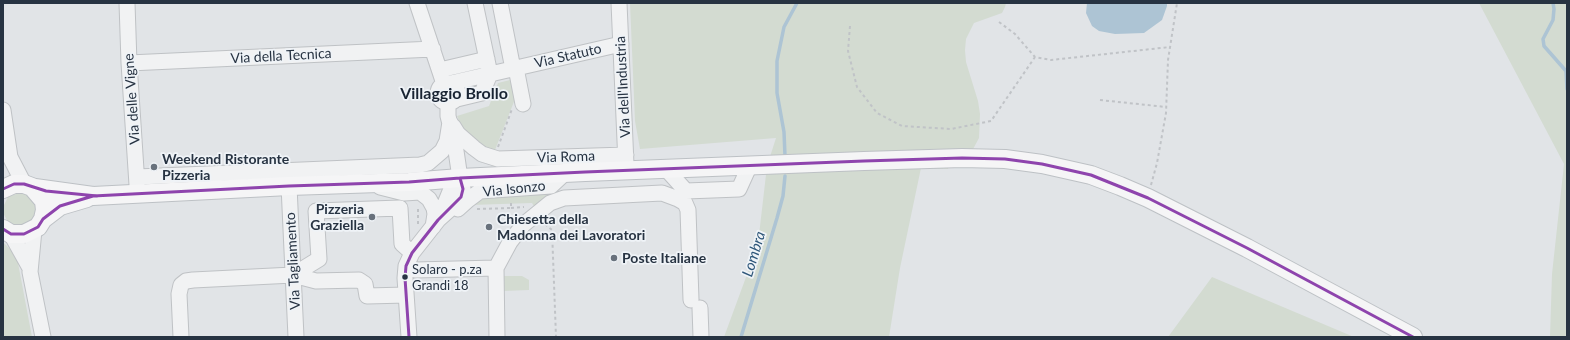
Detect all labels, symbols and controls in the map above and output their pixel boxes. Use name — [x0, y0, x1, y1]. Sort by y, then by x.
street label: Via dell'Industria — [612, 36, 634, 138]
street label: Via Statuto — [533, 40, 603, 72]
street label: Via della Tecnica — [230, 45, 332, 67]
street label: Via delle Vigne — [120, 53, 144, 145]
district label: Villaggio Brollo — [400, 84, 508, 104]
street label: Via Roma — [537, 148, 595, 166]
place label: Weekend Ristorante Pizzeria — [162, 151, 289, 184]
marker: Weekend Ristorante Pizzeria — [149, 162, 159, 172]
street label: Via Isonzo — [482, 177, 546, 201]
place label: Pizzeria Graziella — [310, 201, 364, 234]
place label: Chiesetta della Madonna dei Lavoratori — [497, 211, 645, 244]
street label: Via Tagliamento — [282, 212, 304, 310]
marker: Pizzeria Graziella — [367, 212, 377, 222]
marker: Chiesetta della Madonna dei Lavoratori — [484, 222, 494, 232]
water label: Lombra — [739, 229, 769, 279]
place label: Poste Italiane — [622, 250, 706, 266]
marker: Poste Italiane — [609, 253, 619, 263]
place label: Solaro - p.za Grandi 18 — [412, 262, 482, 293]
marker: Solaro - p.za Grandi 18 — [400, 272, 410, 282]

